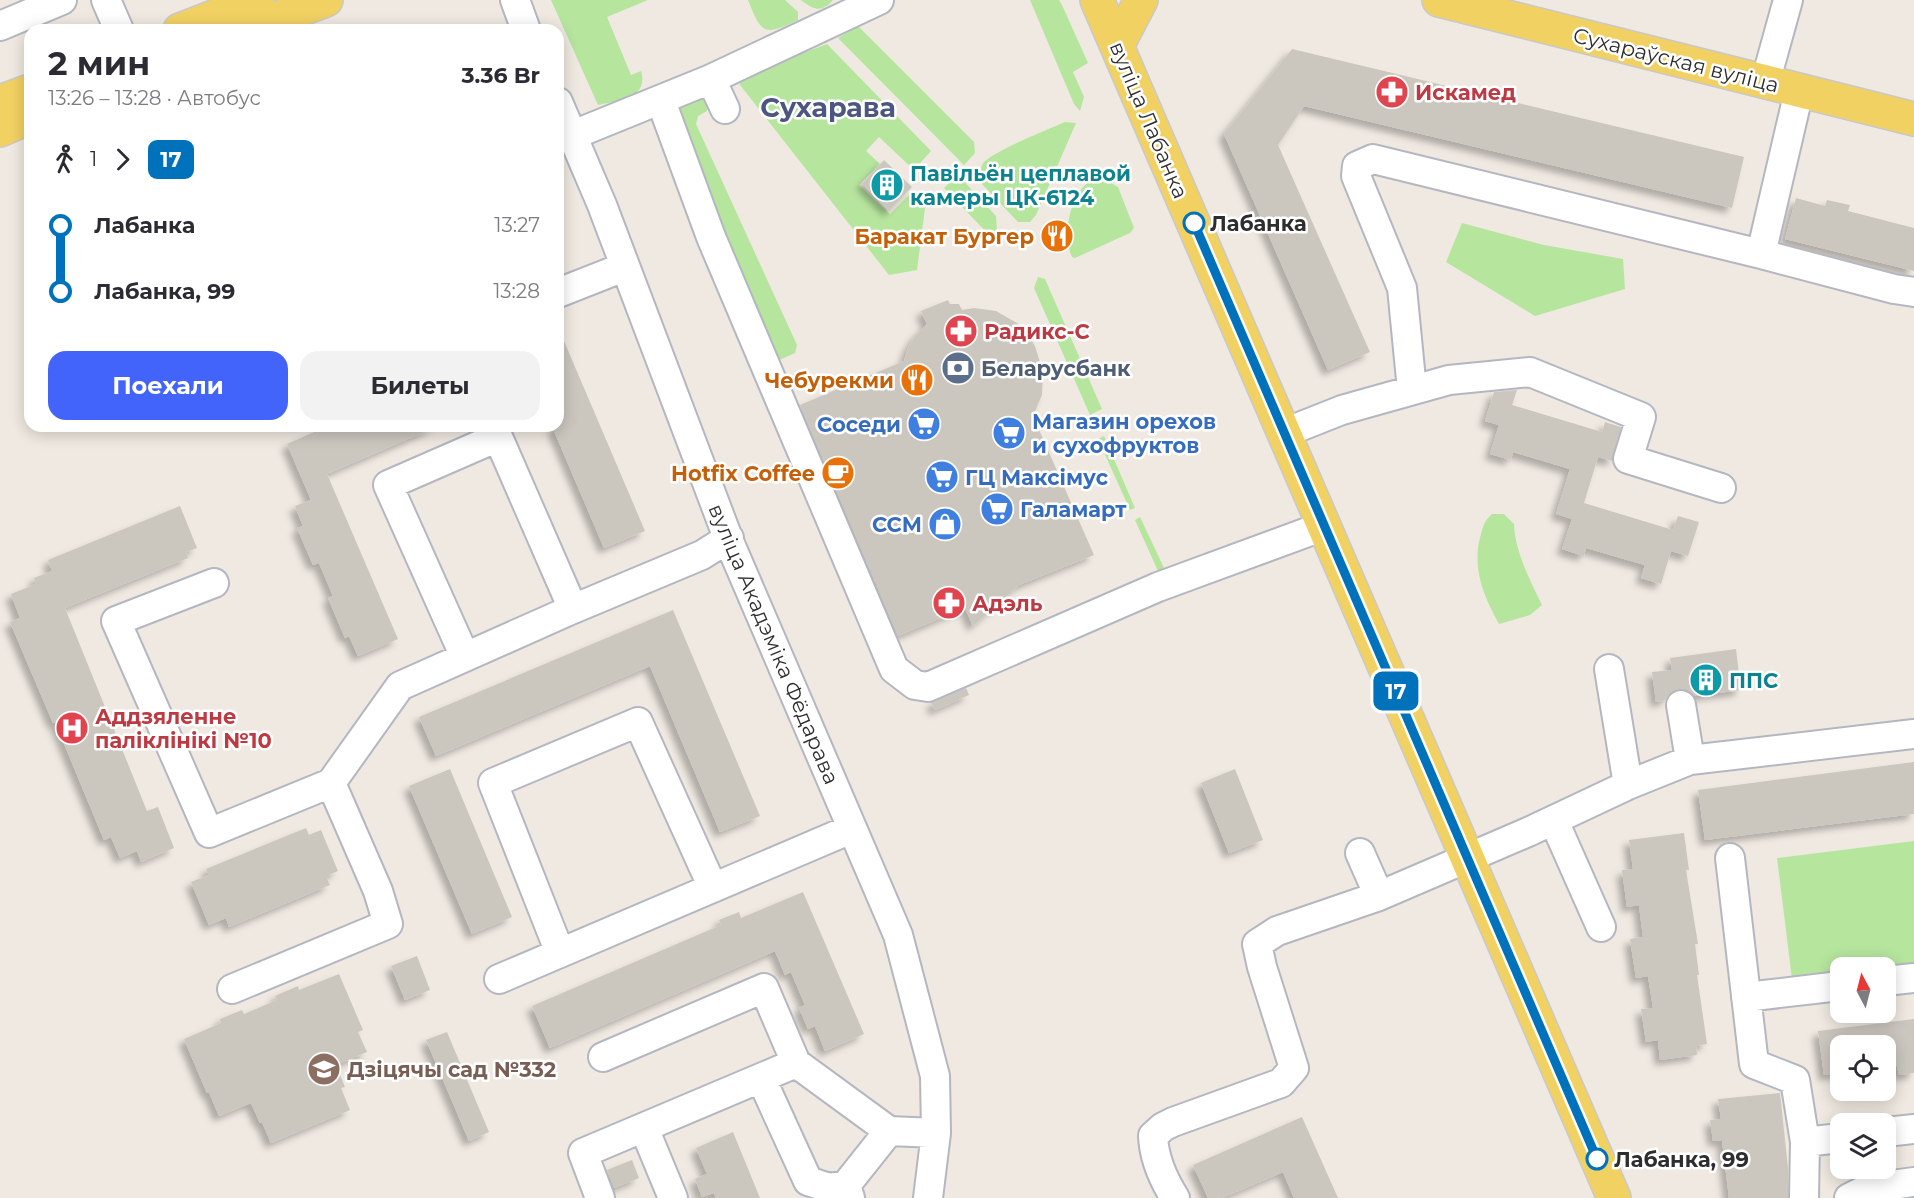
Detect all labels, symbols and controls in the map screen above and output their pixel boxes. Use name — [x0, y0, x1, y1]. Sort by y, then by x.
street label: Сухараўская вуліца — [1570, 22, 1782, 98]
street label: вуліца Лабанка — [1105, 38, 1193, 202]
text: 2 мин — [48, 43, 150, 83]
text: 3.36 Br — [461, 62, 540, 89]
pharmacy icon: Искамед — [1374, 74, 1410, 110]
place label: Искамед — [1415, 80, 1516, 105]
text: 13:26 – 13:28 · Автобус — [48, 86, 261, 110]
district label: Сухарава — [760, 91, 896, 124]
icon: walk — [48, 143, 81, 176]
icon: forward — [106, 143, 139, 176]
text: 1 — [90, 147, 97, 171]
text: 17 — [160, 147, 182, 172]
place label: Павільён цеплавой камеры ЦК-6124 — [910, 161, 1131, 210]
building icon: Павільён цеплавой камеры ЦК-6124 — [869, 167, 905, 203]
place label: Лабанка — [1210, 211, 1307, 236]
text: Лабанка — [94, 212, 195, 239]
marker: Лабанка — [1183, 212, 1205, 234]
text: 13:27 — [494, 213, 540, 237]
restaurant icon: Баракат Бургер — [1039, 218, 1075, 254]
place label: Баракат Бургер — [855, 224, 1034, 249]
text: Лабанка, 99 — [94, 278, 235, 305]
text: 13:28 — [493, 279, 540, 303]
pharmacy icon: Радикс-С — [943, 313, 979, 349]
place label: Радикс-С — [984, 319, 1090, 344]
bank icon: Беларусбанк — [940, 350, 976, 386]
button: Поехали — [48, 351, 288, 420]
button: Билеты — [300, 351, 540, 420]
place label: Беларусбанк — [981, 356, 1131, 381]
restaurant icon: Чебурекми — [899, 362, 935, 398]
place label: Чебурекми — [765, 368, 894, 393]
supermarket icon: Соседи — [906, 406, 942, 442]
place label: Магазин орехов и сухофруктов — [1032, 409, 1216, 458]
place label: Соседи — [817, 412, 901, 437]
supermarket icon: Магазин орехов и сухофруктов — [991, 415, 1027, 451]
cafe icon: Hotfix Coffee — [820, 455, 856, 491]
supermarket icon: ГЦ Максімус — [924, 459, 960, 495]
place label: Hotfix Coffee — [671, 461, 815, 486]
place label: ГЦ Максімус — [965, 465, 1109, 490]
supermarket icon: Галамарт — [979, 491, 1015, 527]
place label: Галамарт — [1020, 497, 1127, 522]
street label: вуліца Акадэміка Фёдарава — [703, 500, 845, 788]
shop icon: ССМ — [927, 506, 963, 542]
place label: ССМ — [872, 512, 922, 537]
pharmacy icon: Адэль — [931, 585, 967, 621]
place label: Адэль — [972, 591, 1043, 616]
building icon: ППС — [1688, 662, 1724, 698]
place label: ППС — [1729, 668, 1778, 693]
line badge: 17 — [1369, 672, 1423, 710]
text: 17 — [1385, 679, 1407, 704]
place label: Аддзяленне паліклінікі №10 — [95, 704, 272, 753]
hospital icon: Аддзяленне паліклінікі №10 — [54, 710, 90, 746]
north arrow — [1830, 957, 1896, 1023]
map controls — [1830, 957, 1896, 1179]
button: locate — [1830, 1035, 1896, 1101]
school or university icon: Дзіцячы сад №332 — [306, 1051, 342, 1087]
place label: Дзіцячы сад №332 — [347, 1057, 556, 1082]
button: layers — [1830, 1113, 1896, 1179]
place label: Лабанка, 99 — [1614, 1147, 1749, 1172]
marker: Лабанка, 99 — [1586, 1148, 1608, 1170]

